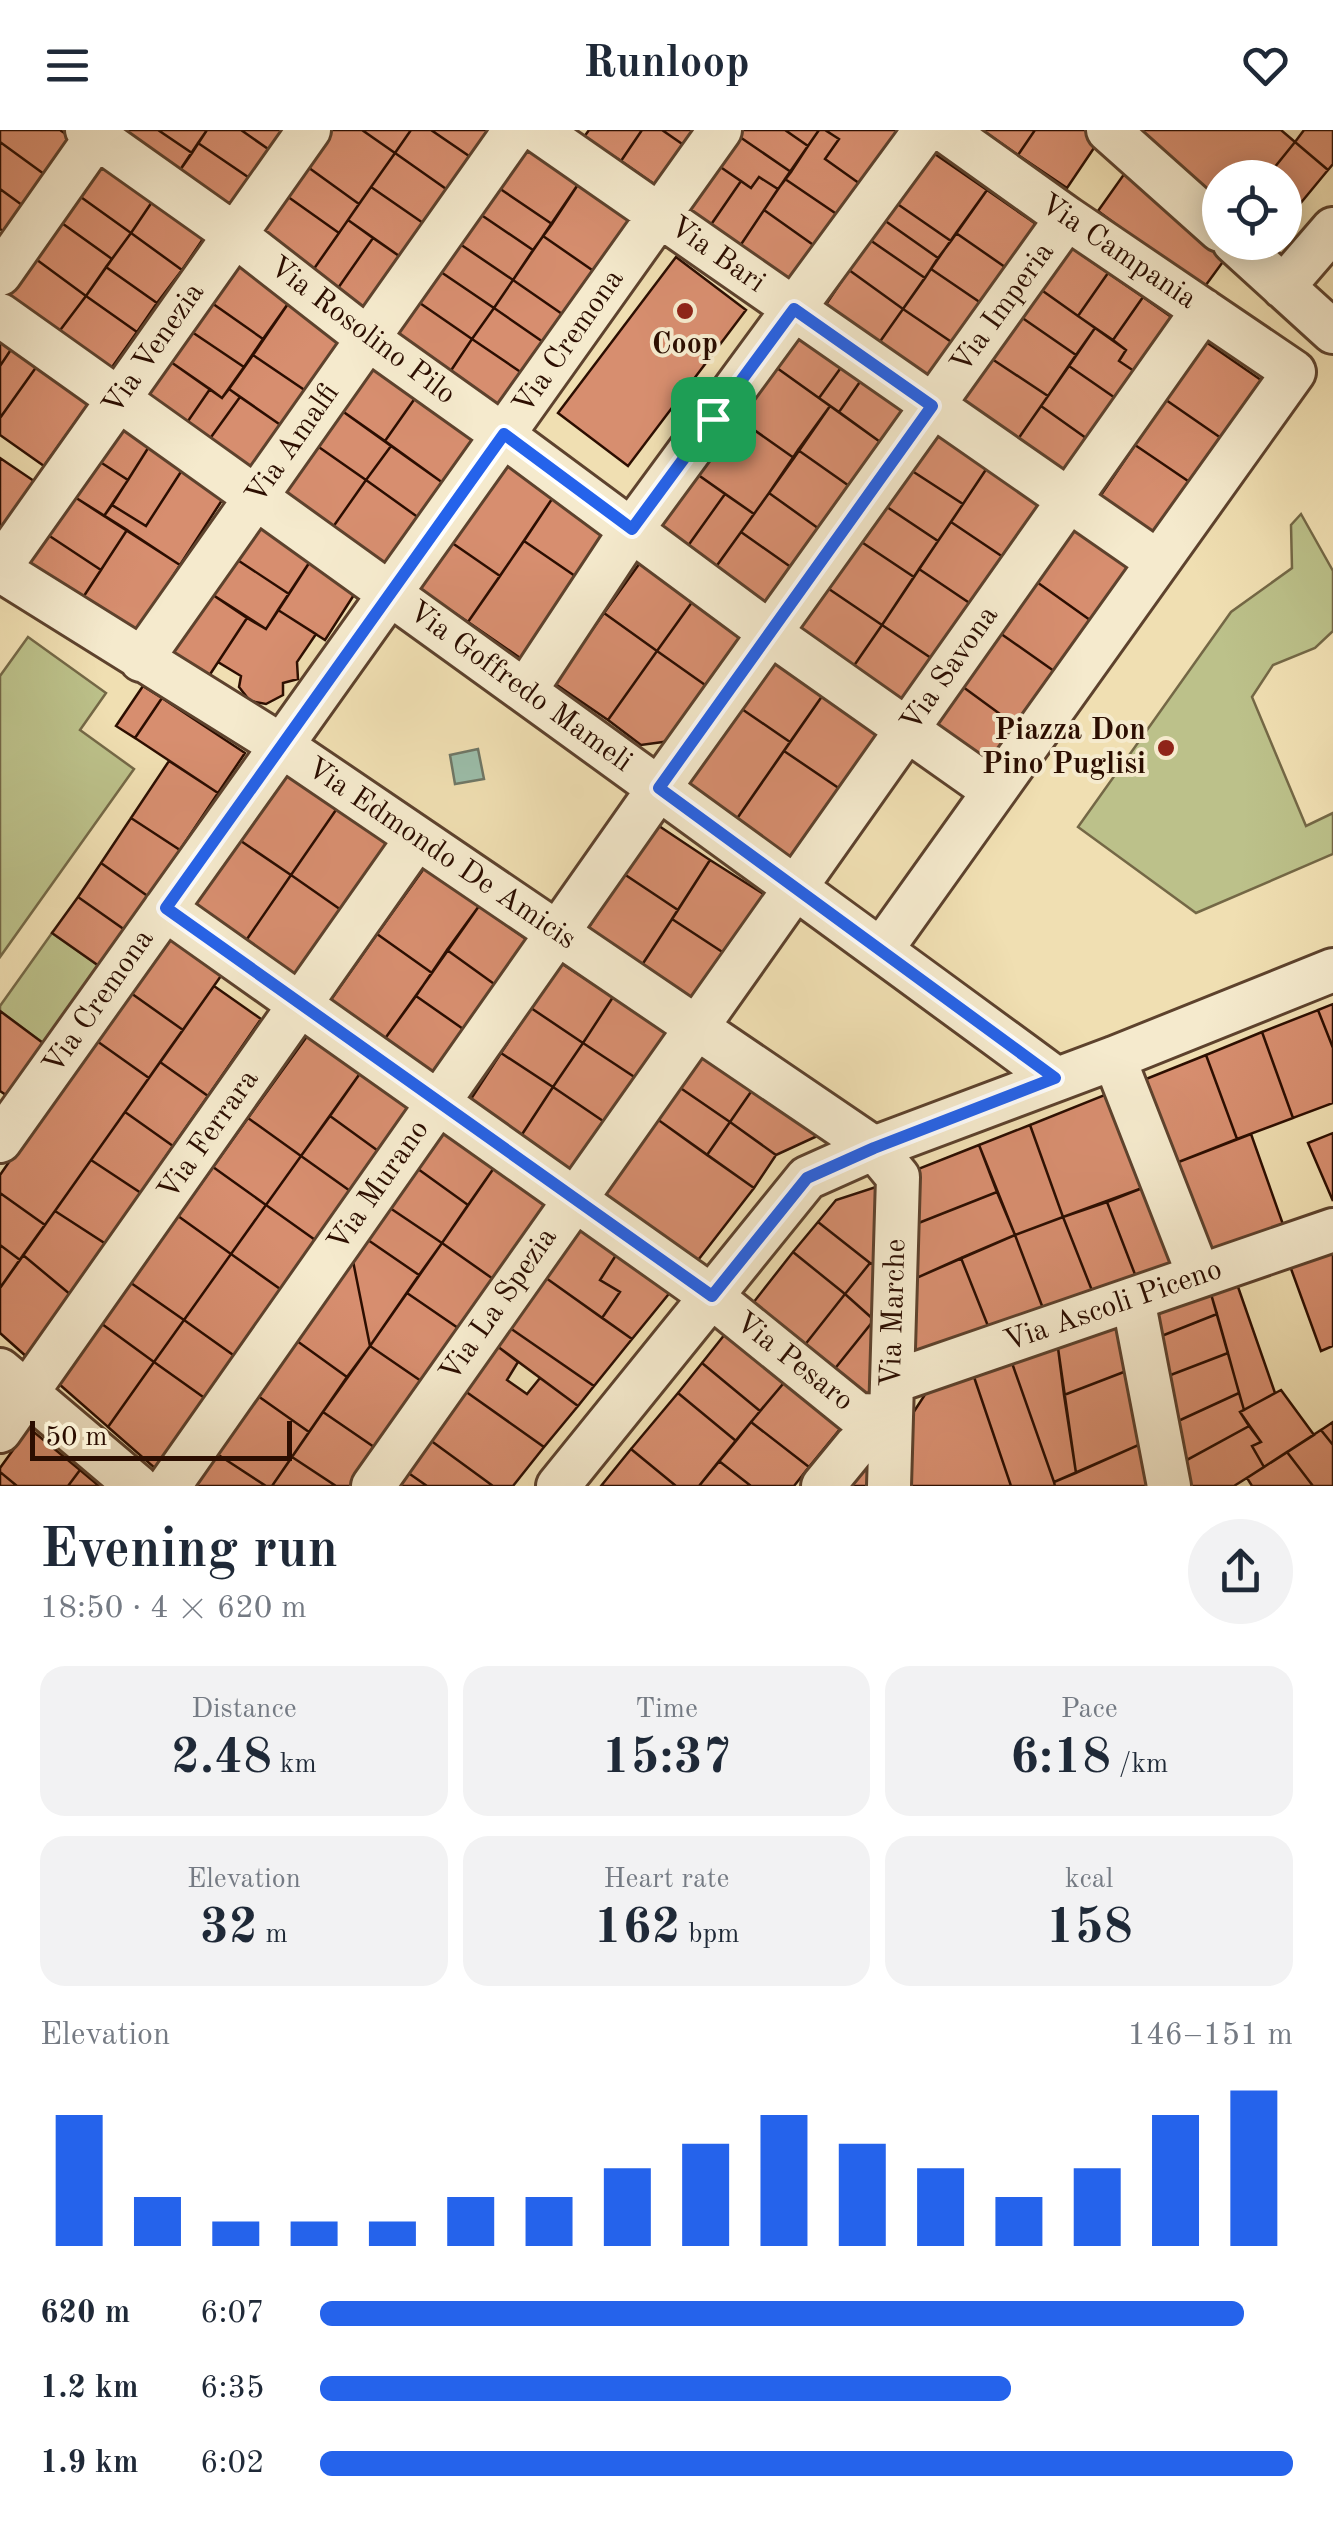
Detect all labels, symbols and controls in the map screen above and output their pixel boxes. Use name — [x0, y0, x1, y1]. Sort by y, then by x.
icon: menu — [40, 38, 95, 93]
icon: heart — [1238, 38, 1293, 93]
text: Runloop — [583, 42, 750, 87]
map controls — [1202, 160, 1302, 260]
button: locate — [1202, 160, 1302, 260]
street label: Via Campania — [1034, 189, 1202, 315]
street label: Via Bari — [664, 211, 770, 299]
street label: Via Imperia — [946, 237, 1060, 379]
street label: Via Rosolino Pilo — [263, 251, 461, 411]
street label: Via Cremona — [508, 264, 630, 420]
street label: Via Venezia — [98, 277, 210, 420]
marker: Coop — [674, 300, 696, 322]
place label: Coop — [652, 330, 718, 360]
pin — [671, 377, 756, 462]
street label: Via Amalfi — [241, 379, 345, 509]
icon: arrive — [686, 392, 741, 447]
street label: Via Goffredo Mameli — [403, 596, 637, 778]
street label: Via Savona — [896, 600, 1004, 737]
place label: Piazza Don Pino Puglisi — [982, 716, 1146, 780]
marker: Piazza Don Pino Puglisi — [1155, 737, 1177, 759]
street label: Via Edmondo De Amicis — [301, 753, 581, 955]
street label: Via Cremona — [38, 924, 160, 1080]
street label: Via Ferrara — [153, 1064, 265, 1206]
street label: Via Murano — [323, 1115, 435, 1257]
street label: Via La Spezia — [435, 1222, 563, 1388]
street label: Via Marche — [876, 1238, 912, 1388]
street label: Via Ascoli Piceno — [1000, 1255, 1226, 1357]
street label: Via Pesaro — [729, 1307, 859, 1417]
scale bar — [30, 1416, 292, 1460]
text: 50 m — [45, 1424, 108, 1452]
button: share — [1188, 1519, 1293, 1624]
text: Evening run — [40, 1524, 338, 1579]
text: 18:50 · 4 × 620 m — [40, 1593, 307, 1625]
text: Distance — [191, 1696, 297, 1724]
text: Time — [635, 1696, 698, 1724]
text: Pace — [1061, 1696, 1118, 1724]
text: 2.48 — [171, 1734, 272, 1784]
text: 15:37 — [601, 1734, 731, 1784]
text: 6:18 — [1010, 1734, 1111, 1784]
text: km — [272, 1751, 317, 1779]
text: /km — [1111, 1751, 1168, 1779]
text: Elevation — [187, 1866, 301, 1894]
text: Heart rate — [604, 1866, 729, 1894]
text: kcal — [1065, 1866, 1113, 1894]
text: 32 — [200, 1904, 258, 1954]
text: 162 — [594, 1904, 681, 1954]
text: 158 — [1046, 1904, 1133, 1954]
text: m — [258, 1921, 288, 1949]
text: bpm — [681, 1921, 739, 1949]
text: Elevation — [40, 2020, 170, 2052]
text: 146–151 m — [1127, 2020, 1293, 2052]
text: 620 m — [40, 2298, 130, 2330]
text: 6:07 — [200, 2298, 265, 2330]
text: 1.2 km — [40, 2373, 139, 2405]
text: 6:35 — [200, 2373, 265, 2405]
text: 1.9 km — [40, 2448, 139, 2480]
text: 6:02 — [200, 2448, 265, 2480]

